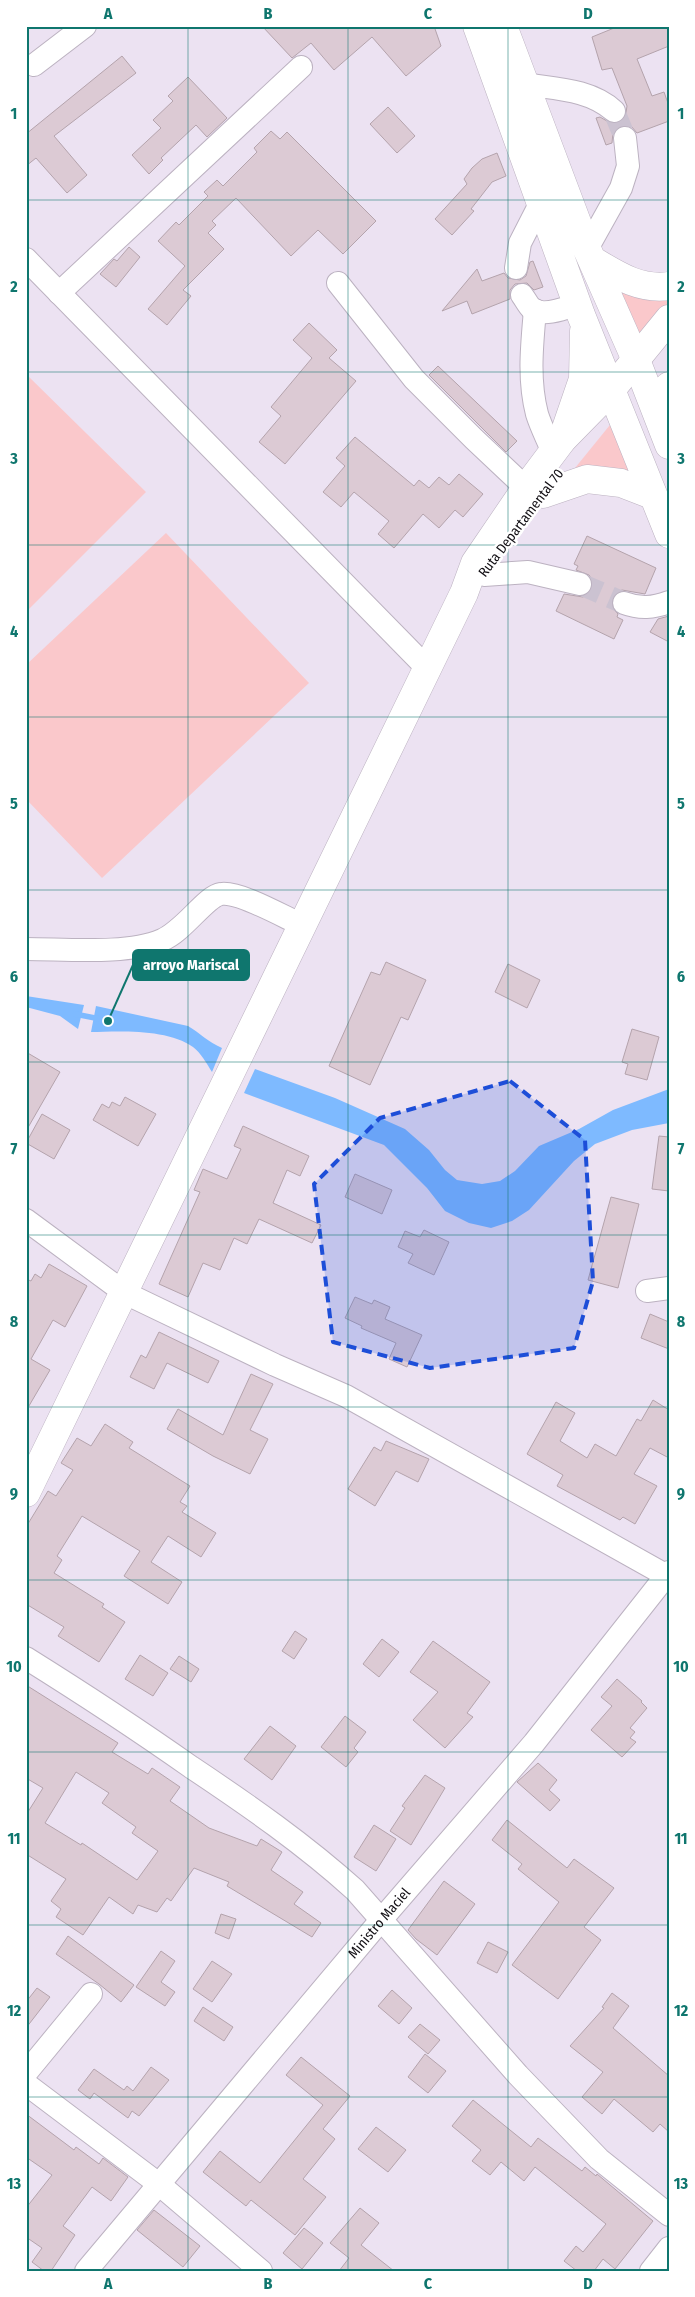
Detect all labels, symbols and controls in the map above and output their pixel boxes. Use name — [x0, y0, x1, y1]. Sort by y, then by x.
text: A — [103, 4, 113, 23]
text: B — [264, 4, 273, 23]
text: C — [424, 4, 433, 23]
text: D — [583, 4, 593, 23]
text: 1 — [11, 104, 17, 123]
text: 1 — [678, 104, 684, 123]
text: 2 — [9, 277, 18, 296]
text: 2 — [676, 277, 685, 296]
text: 3 — [9, 449, 18, 468]
text: 3 — [676, 449, 685, 468]
street label: Ruta Departamental 70 — [475, 466, 567, 580]
text: 4 — [10, 622, 18, 641]
text: 4 — [677, 622, 685, 641]
text: 5 — [10, 794, 18, 813]
text: 5 — [677, 794, 685, 813]
callout: arroyo Mariscal — [133, 950, 249, 980]
text: arroyo Mariscal — [143, 956, 240, 974]
text: 6 — [10, 967, 18, 986]
text: 6 — [677, 967, 685, 986]
text: 7 — [11, 1139, 18, 1158]
text: 7 — [678, 1139, 685, 1158]
text: 8 — [10, 1312, 19, 1331]
text: 8 — [677, 1312, 686, 1331]
text: 9 — [10, 1484, 18, 1503]
text: 9 — [677, 1484, 685, 1503]
text: 10 — [6, 1657, 22, 1676]
text: 10 — [673, 1657, 689, 1676]
text: 11 — [7, 1829, 21, 1848]
text: 11 — [674, 1829, 688, 1848]
street label: Ministro Maciel — [344, 1884, 414, 1962]
text: 12 — [7, 2001, 22, 2020]
text: 12 — [674, 2001, 689, 2020]
text: 13 — [7, 2174, 22, 2193]
text: 13 — [674, 2174, 689, 2193]
text: A — [103, 2274, 113, 2293]
text: B — [264, 2274, 273, 2293]
text: C — [424, 2274, 433, 2293]
text: D — [583, 2274, 593, 2293]

